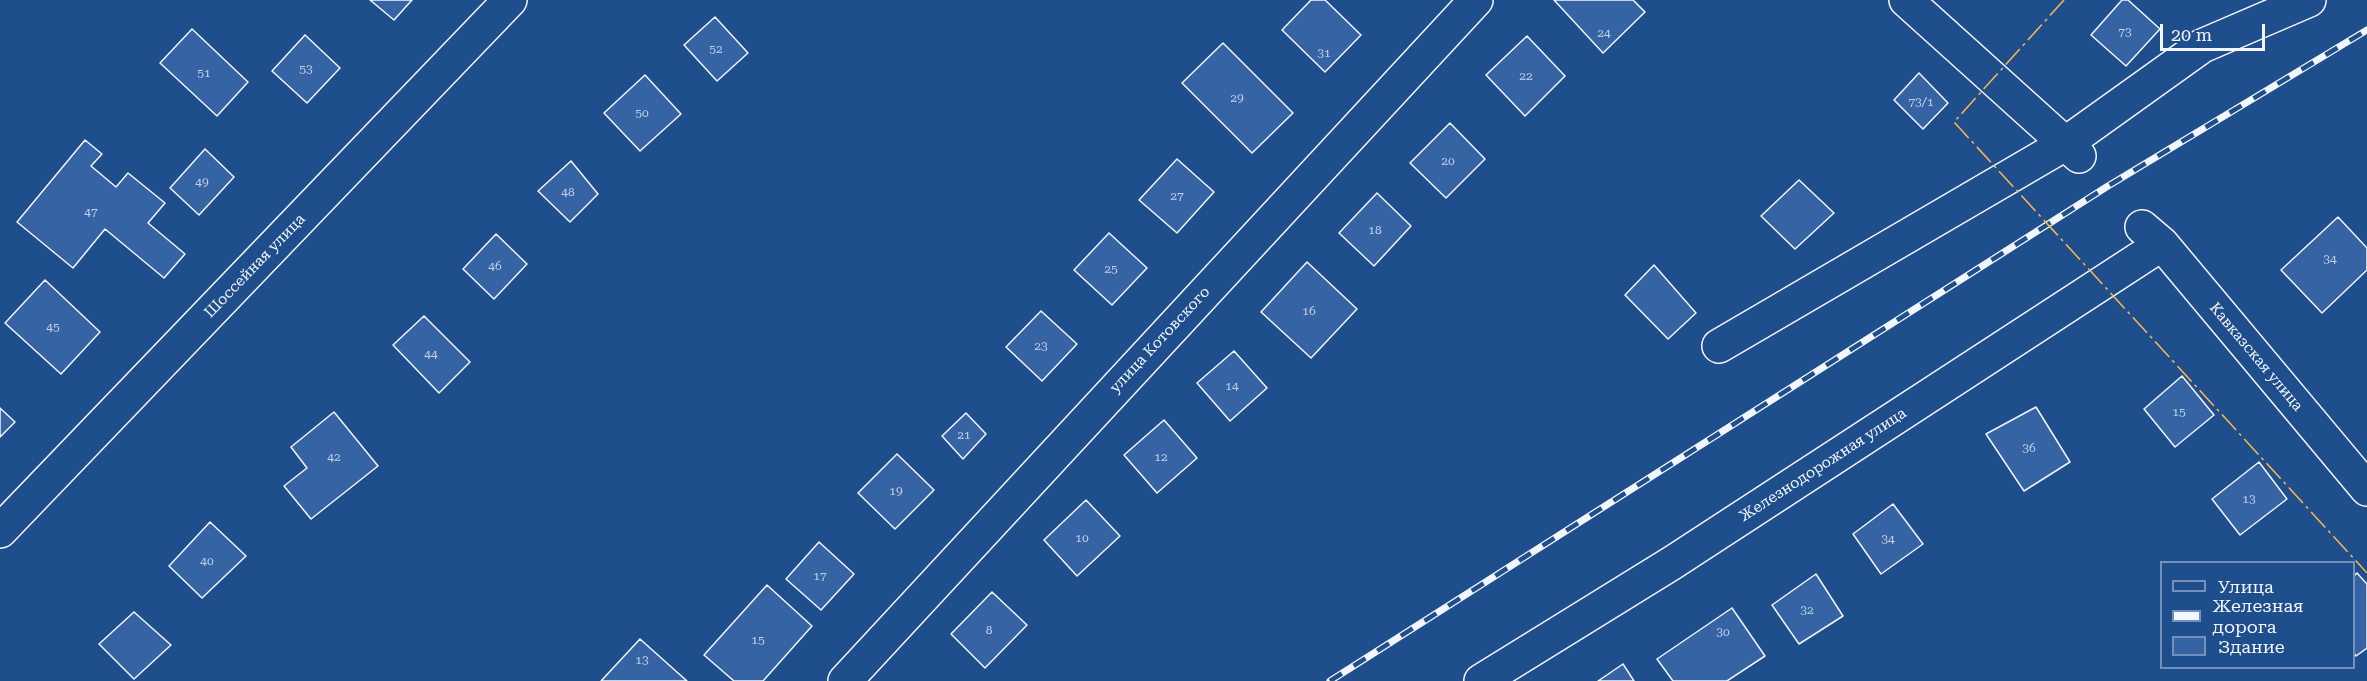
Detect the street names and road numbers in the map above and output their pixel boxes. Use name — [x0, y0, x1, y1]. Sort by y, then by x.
street label: Шоссейная улица — [201, 210, 309, 322]
street label: улица Котовского — [1106, 283, 1214, 397]
street label: Кавказская улица — [2205, 299, 2307, 415]
street label: Железнодорожная улица — [1736, 404, 1910, 526]

